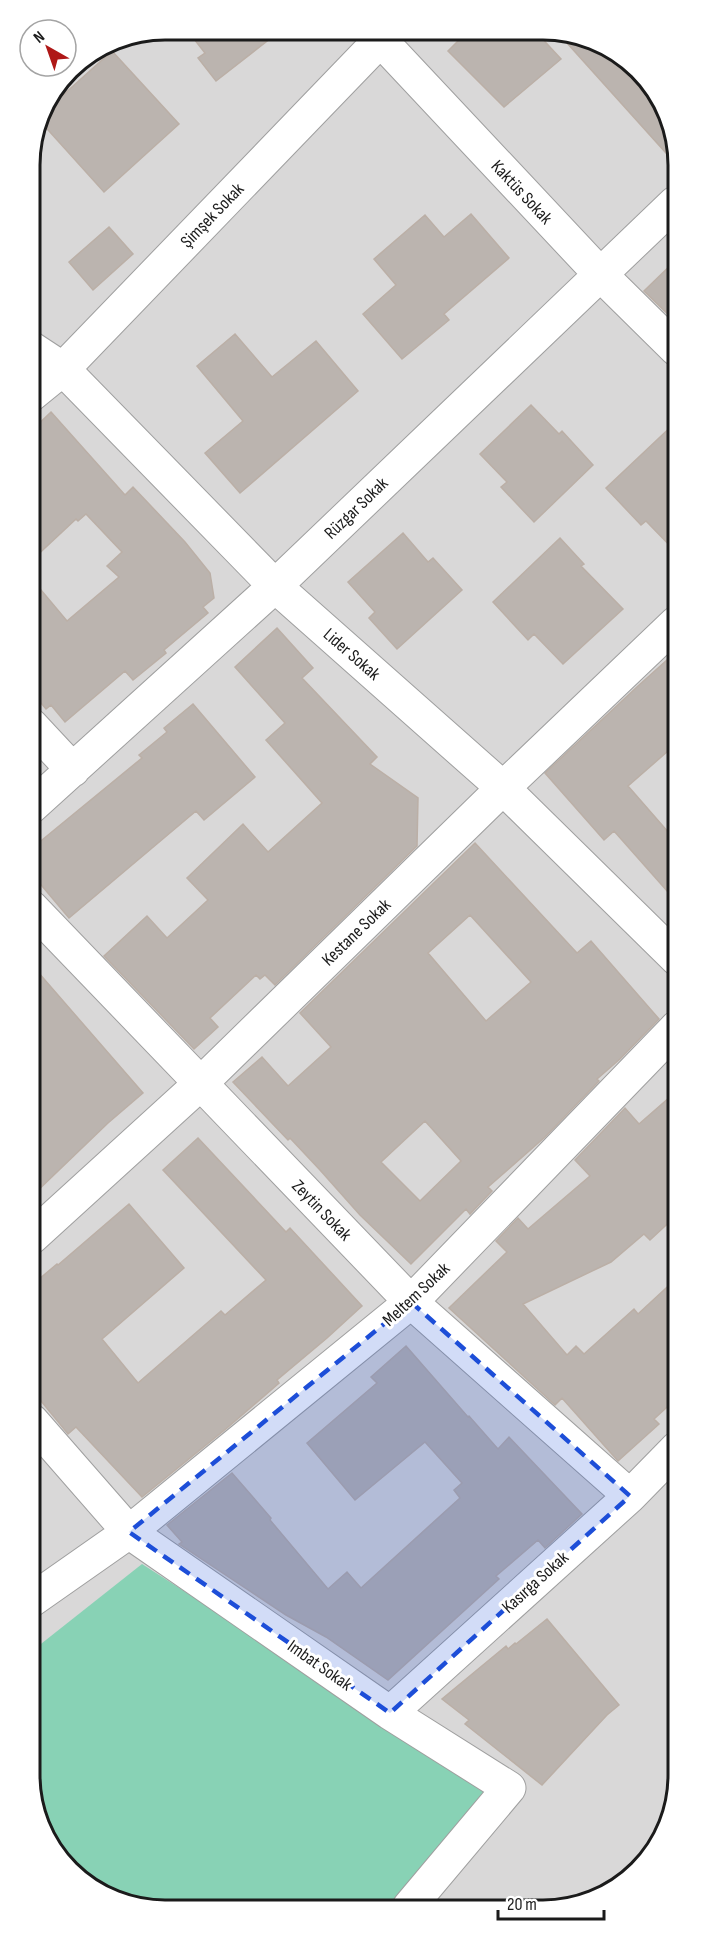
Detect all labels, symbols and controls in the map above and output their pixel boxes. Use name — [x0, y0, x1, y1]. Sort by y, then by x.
north arrow — [18, 18, 78, 78]
text: N — [30, 28, 49, 48]
street label: Kaktüs Sokak — [487, 156, 557, 229]
street label: Şimşek Sokak — [176, 179, 248, 252]
street label: Rüzgar Sokak — [320, 473, 393, 544]
street label: Lider Sokak — [319, 624, 385, 685]
street label: Kestane Sokak — [318, 894, 395, 970]
street label: Zeytin Sokak — [287, 1176, 356, 1245]
street label: Meltem Sokak — [378, 1258, 454, 1331]
street label: Kasırga Sokak — [498, 1547, 573, 1618]
street label: Imbat Sokak — [283, 1636, 356, 1695]
scale bar — [498, 1883, 604, 1921]
text: 20 m — [507, 1894, 537, 1915]

